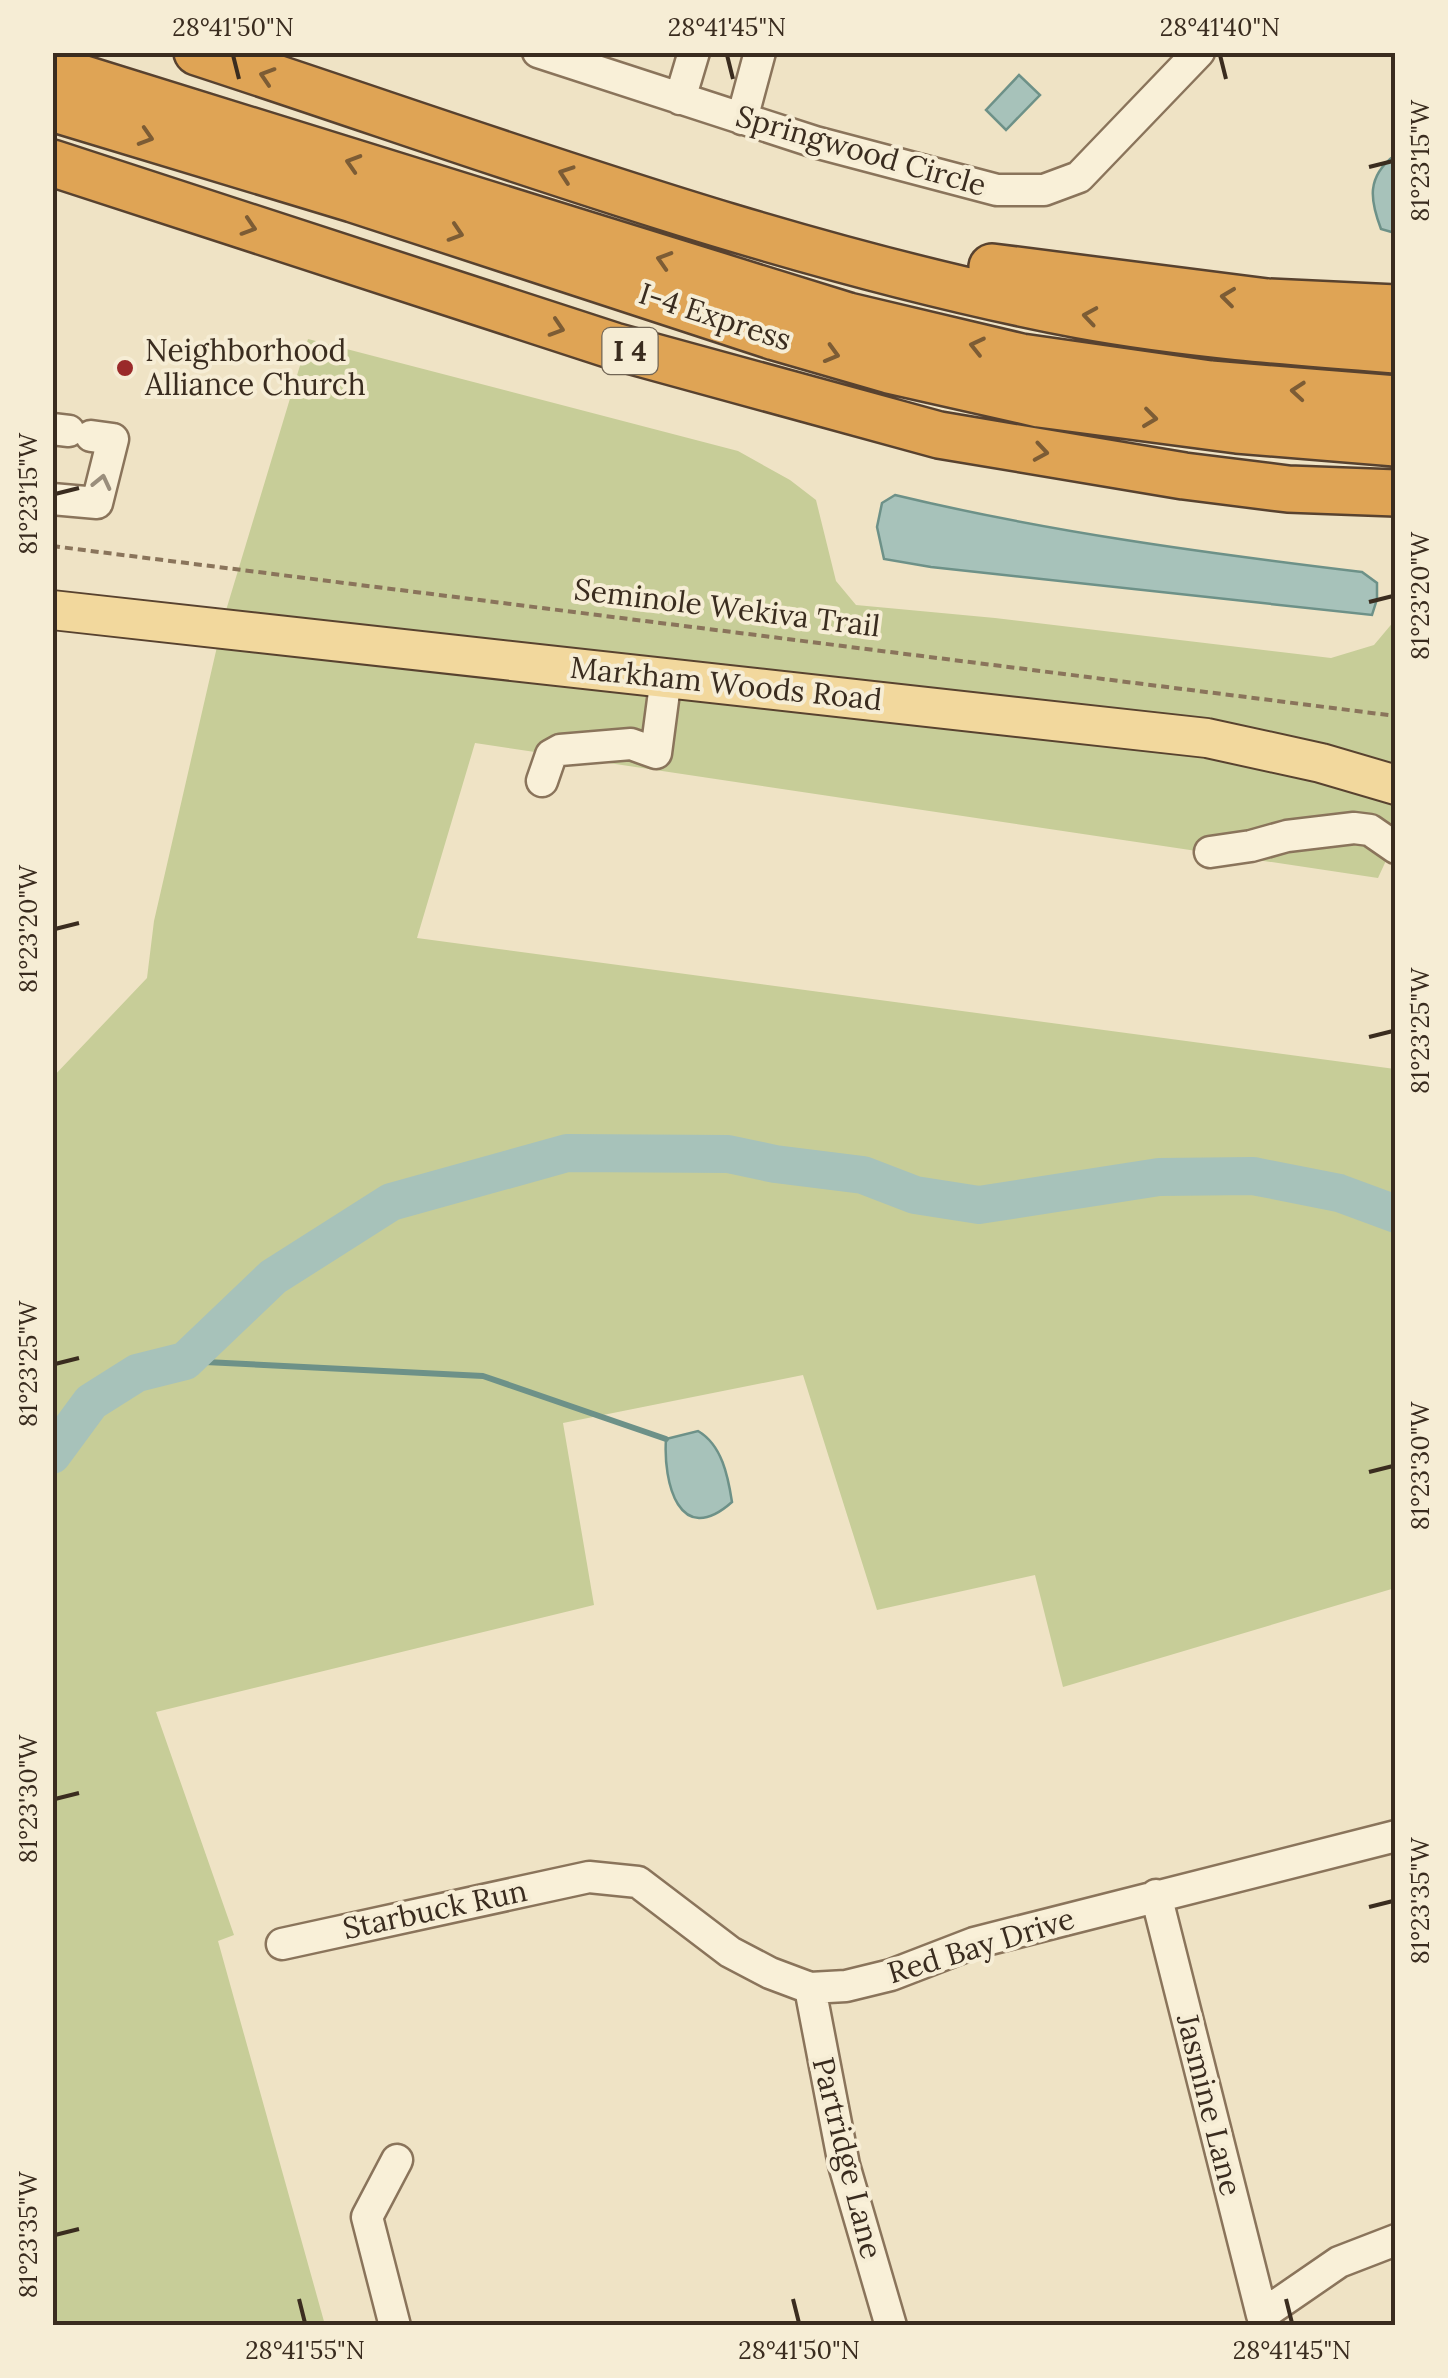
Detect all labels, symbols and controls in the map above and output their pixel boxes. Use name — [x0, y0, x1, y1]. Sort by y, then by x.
text: 28°41'50"N — [172, 11, 294, 43]
text: 28°41'45"N — [668, 11, 786, 43]
text: 28°41'40"N — [1160, 11, 1280, 43]
one-way arrow — [260, 67, 277, 87]
street label: Springwood Circle — [732, 96, 991, 205]
text: 81°23'15"W — [1404, 99, 1436, 222]
one-way arrow — [136, 125, 153, 146]
one-way arrow — [346, 154, 363, 175]
one-way arrow — [558, 166, 575, 186]
one-way arrow — [239, 215, 256, 235]
one-way arrow — [447, 221, 464, 242]
one-way arrow — [656, 251, 673, 271]
street label: I-4 Express — [634, 274, 796, 358]
one-way arrow — [1220, 287, 1236, 308]
one-way arrow — [1082, 306, 1098, 327]
one-way arrow — [548, 316, 565, 336]
road number: I 4 — [602, 328, 658, 374]
place label: Neighborhood Alliance Church — [144, 331, 366, 403]
one-way arrow — [969, 337, 986, 358]
one-way arrow — [823, 342, 840, 363]
marker: Neighborhood Alliance Church — [114, 357, 136, 379]
one-way arrow — [1290, 381, 1306, 403]
one-way arrow — [1142, 407, 1158, 428]
text: 81°23'15"W — [12, 432, 44, 555]
one-way arrow — [1033, 441, 1049, 462]
one-way arrow — [90, 474, 111, 491]
text: 81°23'20"W — [1404, 531, 1436, 660]
street label: Seminole Wekiva Trail — [572, 569, 882, 645]
street label: Markham Woods Road — [568, 648, 884, 718]
text: 81°23'20"W — [12, 864, 44, 993]
text: 81°23'25"W — [1404, 967, 1436, 1094]
text: 81°23'25"W — [12, 1300, 44, 1427]
text: 81°23'30"W — [1404, 1401, 1436, 1530]
text: 81°23'30"W — [12, 1734, 44, 1863]
text: 81°23'35"W — [1404, 1837, 1436, 1964]
street label: Starbuck Run — [339, 1871, 530, 1947]
street label: Red Bay Drive — [883, 1899, 1079, 1992]
street label: Jasmine Lane — [1169, 2009, 1251, 2199]
street label: Partridge Lane — [804, 2053, 891, 2263]
text: 81°23'35"W — [12, 2171, 44, 2298]
text: 28°41'55"N — [245, 2334, 365, 2366]
text: 28°41'50"N — [738, 2334, 860, 2366]
text: 28°41'45"N — [1233, 2334, 1351, 2366]

